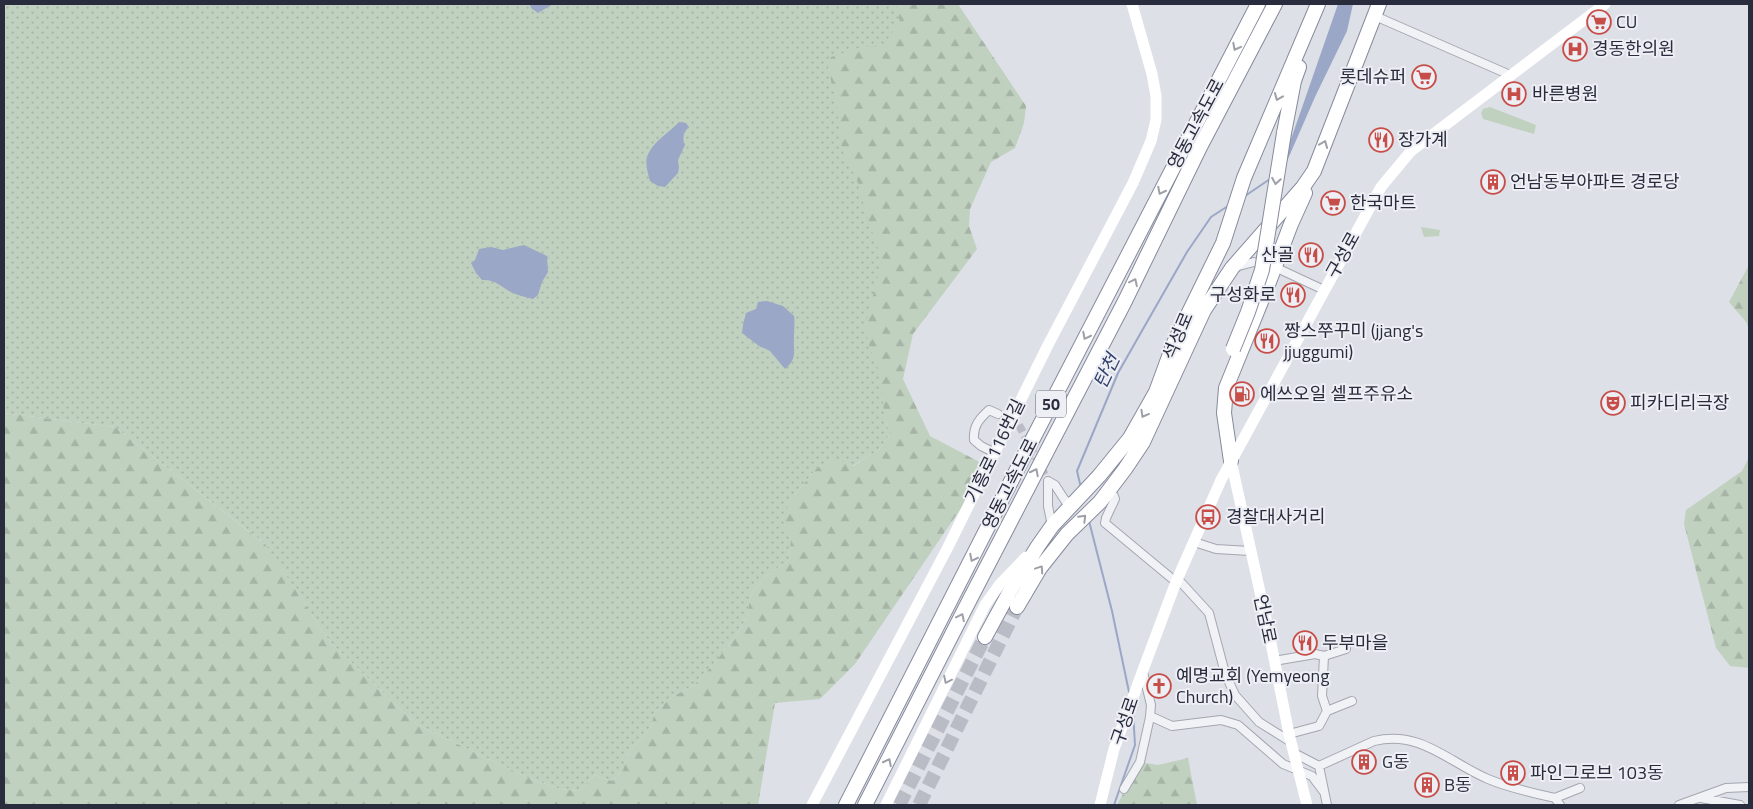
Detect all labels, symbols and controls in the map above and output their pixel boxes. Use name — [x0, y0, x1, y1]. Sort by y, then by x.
place label: CU — [1616, 8, 1637, 35]
supermarket icon: CU — [1586, 9, 1612, 35]
place label: 경동한의원 — [1592, 35, 1675, 62]
hospital icon: 경동한의원 — [1562, 36, 1588, 62]
one-way arrow — [1232, 42, 1242, 51]
place label: 롯데슈퍼 — [1340, 63, 1406, 90]
supermarket icon: 롯데슈퍼 — [1411, 64, 1437, 90]
street label: 영동고속도로 — [1160, 74, 1231, 174]
place label: 바른병원 — [1532, 80, 1598, 107]
hospital icon: 바른병원 — [1501, 81, 1527, 107]
one-way arrow — [1274, 92, 1285, 101]
place label: 장가계 — [1398, 126, 1448, 153]
restaurant icon: 장가계 — [1368, 127, 1394, 153]
one-way arrow — [1318, 140, 1328, 149]
place label: 언남동부아파트 경로당 — [1510, 168, 1680, 195]
building icon: 언남동부아파트 경로당 — [1480, 169, 1506, 195]
one-way arrow — [1272, 177, 1282, 186]
one-way arrow — [1157, 186, 1167, 195]
place label: 한국마트 — [1350, 189, 1416, 216]
supermarket icon: 한국마트 — [1320, 190, 1346, 216]
street label: 구성로 — [1319, 226, 1366, 283]
place label: 산골 — [1261, 241, 1294, 268]
restaurant icon: 산골 — [1298, 242, 1324, 268]
one-way arrow — [1128, 278, 1138, 287]
place label: 구성화로 — [1210, 281, 1276, 308]
restaurant icon: 구성화로 — [1280, 282, 1306, 308]
street label: 석성로 — [1155, 308, 1200, 364]
place label: 짱스쭈꾸미 (jjang's jjuggumi) — [1283, 317, 1423, 365]
restaurant icon: 짱스쭈꾸미 (jjang's jjuggumi) — [1254, 328, 1280, 354]
one-way arrow — [1083, 330, 1093, 339]
water label: 탄천 — [1085, 347, 1127, 393]
place label: 에쓰오일 셀프주유소 — [1260, 380, 1413, 407]
fuel station icon: 에쓰오일 셀프주유소 — [1229, 381, 1255, 407]
place label: 피카디리극장 — [1630, 389, 1729, 416]
road number: 50 — [1036, 390, 1066, 418]
theatre icon: 피카디리극장 — [1600, 390, 1626, 416]
street label: 기흥로116번길 — [958, 394, 1031, 508]
one-way arrow — [1140, 408, 1150, 417]
street label: 영동고속도로 — [975, 433, 1044, 534]
one-way arrow — [1029, 468, 1039, 477]
place label: 경찰대사거리 — [1226, 503, 1325, 530]
bus stop icon: 경찰대사거리 — [1195, 504, 1221, 530]
one-way arrow — [1078, 515, 1087, 524]
one-way arrow — [969, 553, 979, 562]
one-way arrow — [1034, 565, 1043, 575]
street label: 언남로 — [1247, 592, 1284, 646]
one-way arrow — [955, 613, 965, 622]
place label: 두부마을 — [1322, 629, 1388, 656]
restaurant icon: 두부마을 — [1292, 630, 1318, 656]
place label: 예명교회 (Yemyeong Church) — [1176, 662, 1329, 710]
church icon: 예명교회 (Yemyeong Church) — [1146, 673, 1172, 699]
one-way arrow — [943, 675, 953, 684]
street label: 구성로 — [1104, 693, 1145, 749]
place label: G동 — [1382, 748, 1410, 775]
building icon: G동 — [1351, 749, 1377, 775]
one-way arrow — [882, 758, 892, 767]
place label: 파인그로브 103동 — [1530, 759, 1664, 786]
building icon: 파인그로브 103동 — [1500, 760, 1526, 786]
place label: B동 — [1444, 771, 1472, 798]
building icon: B동 — [1414, 772, 1440, 798]

